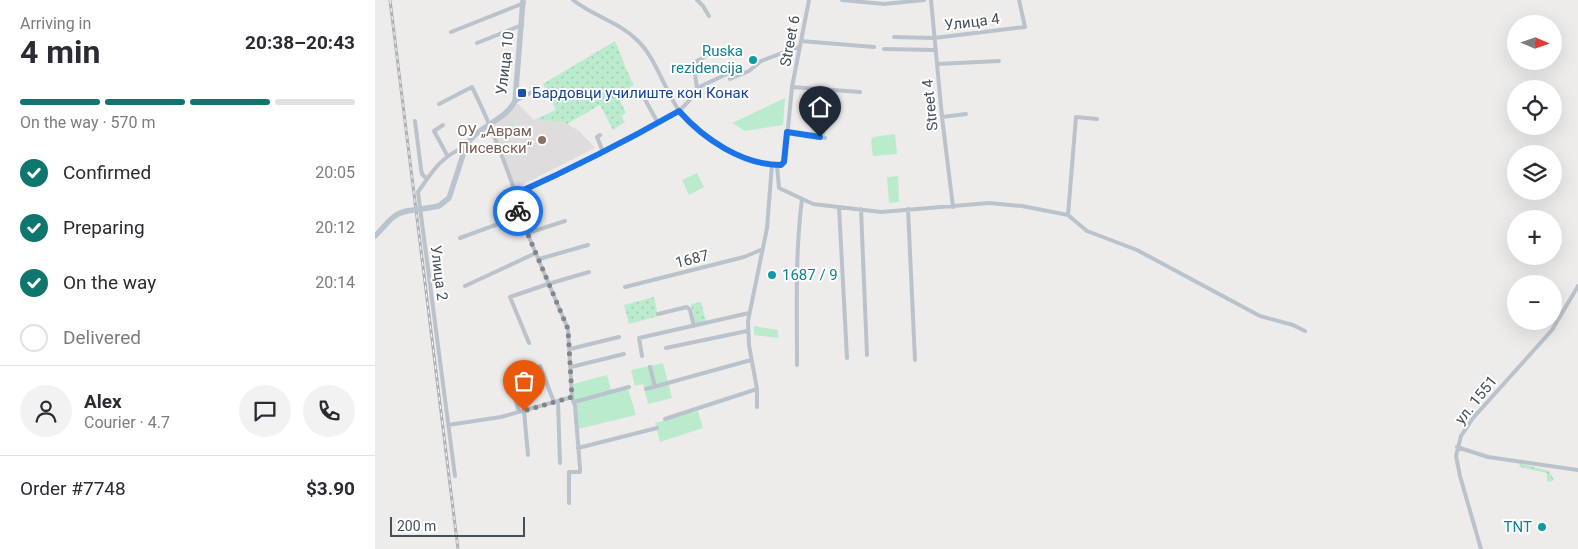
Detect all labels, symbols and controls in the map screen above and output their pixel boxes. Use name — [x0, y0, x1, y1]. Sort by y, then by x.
street label: Улица 4 — [943, 10, 1001, 34]
text: Arriving in — [20, 14, 91, 33]
street label: Street 6 — [776, 14, 804, 68]
north arrow — [1507, 15, 1563, 70]
map controls — [1507, 15, 1562, 330]
street label: Улица 10 — [492, 30, 518, 96]
text: 20:38–20:43 — [245, 31, 355, 54]
text: 4 min — [20, 33, 100, 71]
place label: Ruska rezidencija — [671, 42, 743, 77]
marker: Ruska rezidencija — [747, 54, 759, 66]
street label: Street 4 — [918, 78, 942, 132]
button: locate — [1507, 80, 1562, 135]
place label: Бардовци училиште кон Конак — [532, 84, 749, 102]
pin — [799, 86, 841, 137]
marker: Бардовци училиште кон Конак — [516, 87, 528, 99]
icon: home — [806, 93, 834, 121]
text: On the way · 570 m — [20, 113, 156, 132]
place label: ОУ „Аврам Писевски“ — [457, 122, 533, 157]
marker: ОУ „Аврам Писевски“ — [536, 134, 548, 146]
button: layers — [1507, 145, 1562, 200]
icon: check — [20, 159, 48, 187]
text: Confirmed — [63, 161, 151, 184]
text: 20:05 — [315, 163, 355, 182]
courier — [493, 186, 543, 236]
icon: bike — [504, 197, 532, 225]
button: + — [1507, 210, 1562, 265]
icon: check — [20, 214, 48, 242]
text: Preparing — [63, 216, 145, 239]
text: 20:12 — [315, 218, 355, 237]
street label: Улица 2 — [427, 244, 451, 302]
street label: 1687 — [673, 246, 711, 272]
place label: 1687 / 9 — [782, 266, 838, 284]
icon: check — [20, 269, 48, 297]
marker: 1687 / 9 — [766, 269, 778, 281]
text: On the way — [63, 271, 156, 294]
text: 20:14 — [315, 273, 355, 292]
button: − — [1507, 275, 1562, 330]
text: Delivered — [63, 326, 141, 349]
pin — [503, 360, 545, 411]
icon: bag — [510, 367, 538, 395]
street label: ул. 1551 — [1451, 372, 1501, 428]
button: person — [20, 385, 72, 437]
button: chat — [239, 385, 291, 437]
button: phone — [303, 385, 355, 437]
text: Alex — [84, 390, 122, 413]
text: Courier · 4.7 — [84, 413, 170, 432]
text: Order #7748 — [20, 477, 126, 500]
text: $3.90 — [306, 477, 355, 500]
scale bar — [390, 514, 525, 537]
text: 200 m — [397, 518, 436, 534]
place label: TNT — [1504, 518, 1532, 536]
marker: TNT — [1536, 521, 1548, 533]

